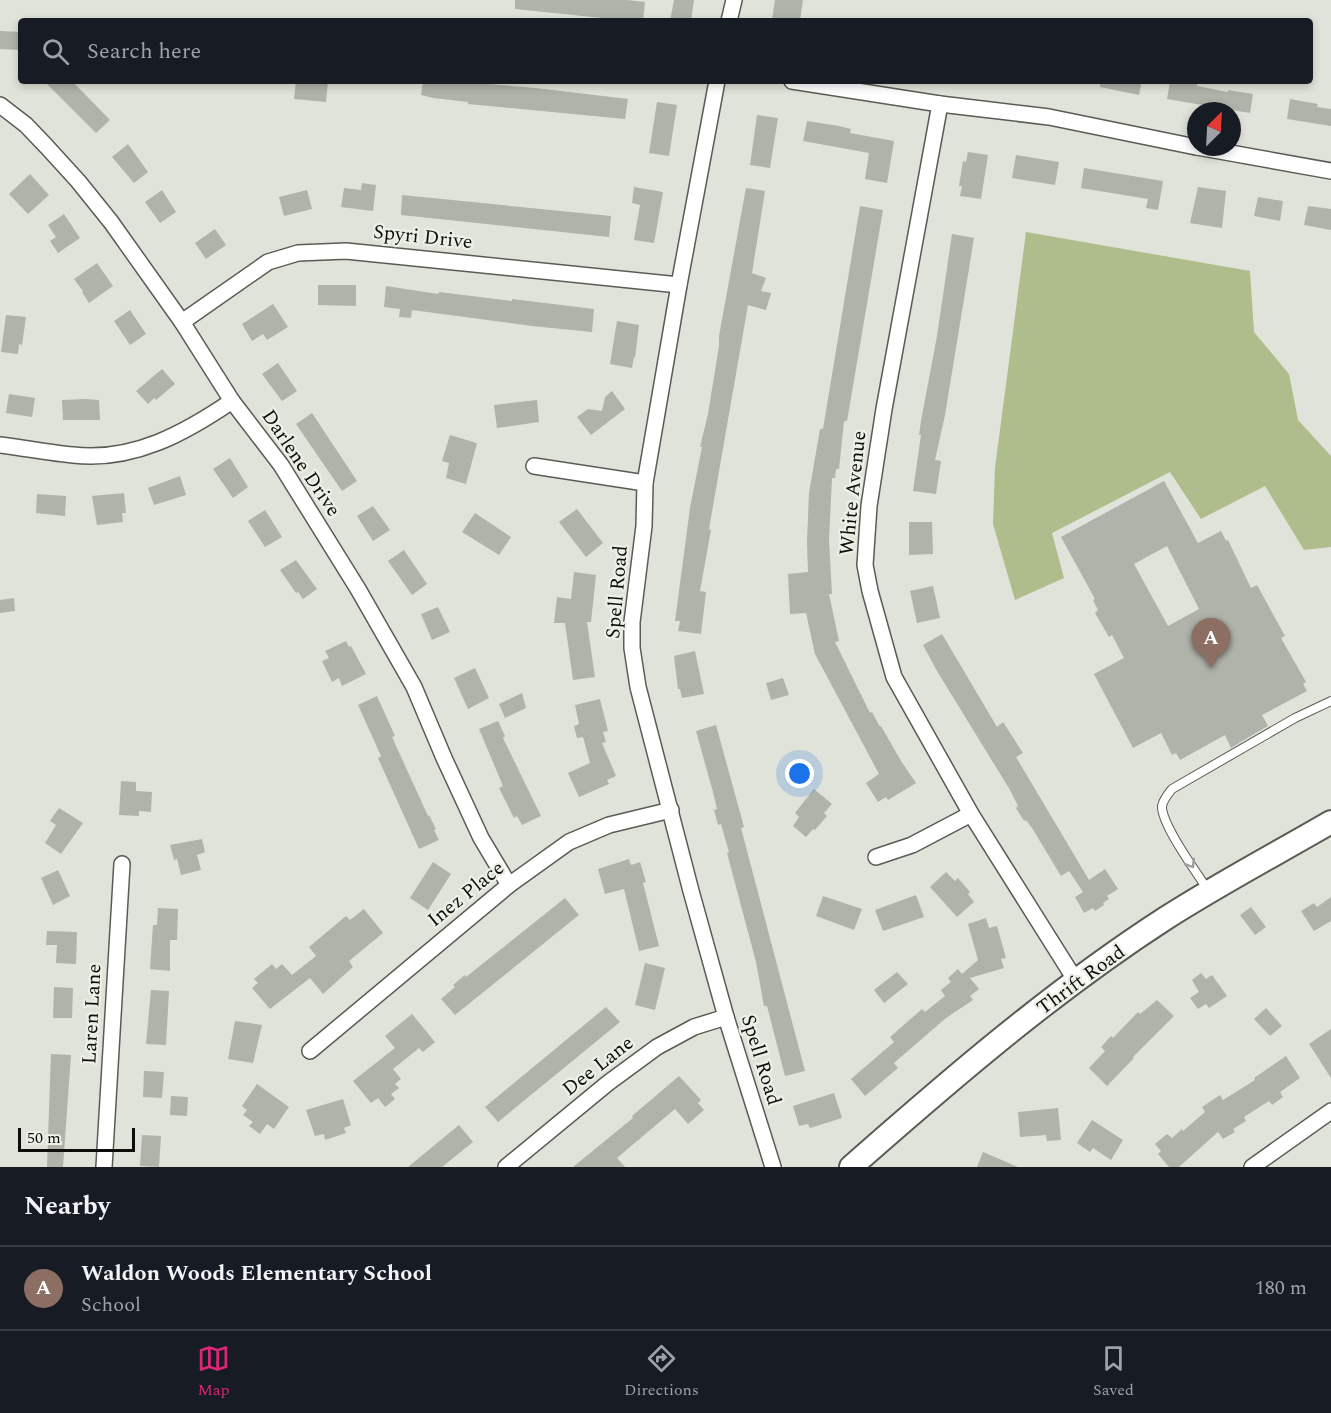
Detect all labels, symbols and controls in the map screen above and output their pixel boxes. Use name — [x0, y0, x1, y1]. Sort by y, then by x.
search box — [18, 18, 1313, 84]
icon: search — [39, 35, 72, 68]
text: Search here — [87, 35, 201, 68]
north arrow — [1187, 102, 1241, 156]
street label: Spyri Drive — [372, 217, 474, 257]
street label: Darlene Drive — [254, 403, 348, 523]
street label: White Avenue — [832, 429, 874, 557]
street label: Spell Road — [598, 544, 636, 640]
pin: A — [1192, 618, 1230, 668]
your location — [785, 759, 814, 788]
street label: Inez Place — [421, 854, 511, 934]
one-way arrow — [1184, 858, 1196, 868]
street label: Thrift Road — [1030, 937, 1132, 1023]
street label: Laren Lane — [74, 963, 110, 1065]
street label: Spell Road — [733, 1011, 789, 1109]
street label: Dee Lane — [556, 1028, 640, 1104]
scale bar — [18, 1125, 135, 1152]
text: 50 m — [27, 1126, 61, 1150]
text: Nearby — [24, 1186, 110, 1226]
text: Waldon Woods Elementary School — [81, 1257, 432, 1290]
text: A — [36, 1273, 51, 1303]
text: 180 m — [1255, 1273, 1307, 1303]
text: School — [81, 1290, 141, 1320]
tab: Map — [197, 1342, 230, 1402]
tab: Directions — [624, 1342, 699, 1402]
tab: Saved — [1093, 1342, 1134, 1402]

